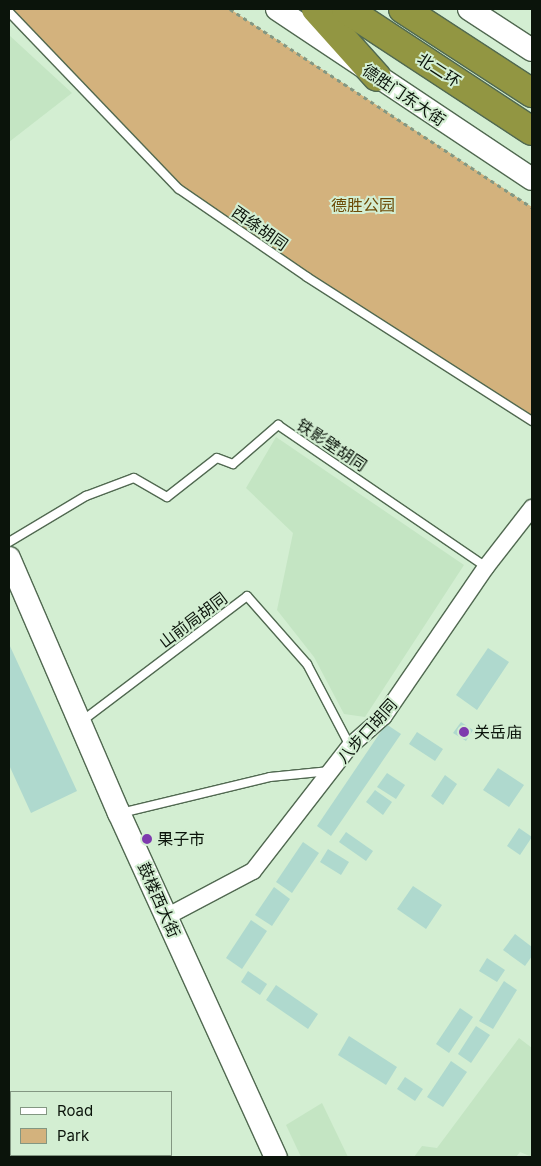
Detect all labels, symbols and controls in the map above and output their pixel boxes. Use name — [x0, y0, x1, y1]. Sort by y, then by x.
street label: 北二环 — [414, 49, 464, 91]
street label: 德胜门东大街 — [359, 60, 449, 130]
park label: 德胜公园 — [331, 195, 395, 215]
street label: 西绦胡同 — [228, 202, 292, 254]
street label: 铁影壁胡同 — [293, 415, 371, 475]
street label: 山前局胡同 — [155, 588, 231, 652]
street label: 八步口胡同 — [333, 695, 401, 767]
place label: 关岳庙 — [474, 722, 522, 742]
marker: 关岳庙 — [458, 726, 470, 738]
place label: 果子市 — [157, 829, 205, 849]
marker: 果子市 — [141, 833, 153, 845]
street label: 鼓楼西大街 — [134, 860, 184, 940]
legend — [10, 1091, 172, 1156]
text: Road — [57, 1101, 93, 1120]
text: Park — [57, 1126, 89, 1145]

